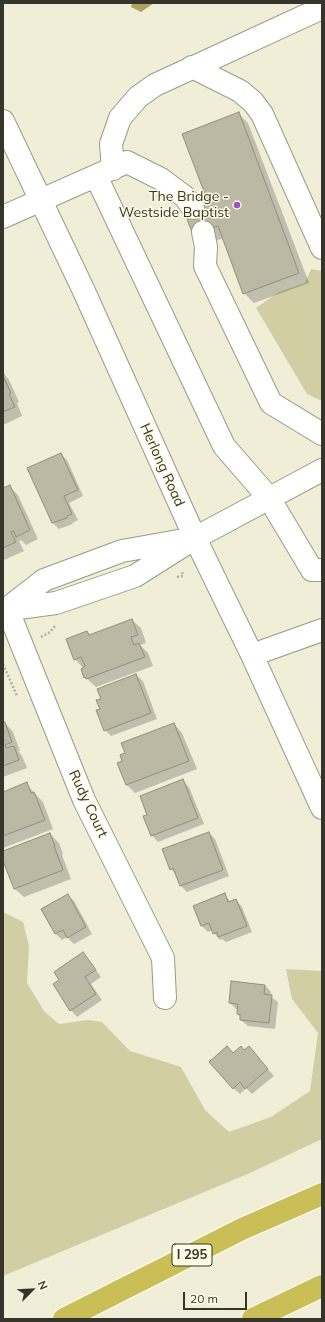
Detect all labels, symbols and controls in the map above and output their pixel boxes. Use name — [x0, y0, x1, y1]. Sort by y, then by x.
place label: The Bridge - Westside Baptist — [119, 189, 229, 222]
marker: The Bridge - Westside Baptist — [232, 200, 242, 210]
street label: Herlong Road — [136, 421, 188, 509]
street label: Rudy Court — [65, 767, 111, 841]
road number: I 295 — [172, 1244, 212, 1266]
north arrow — [12, 1270, 52, 1310]
text: N — [35, 1278, 51, 1292]
scale bar — [185, 1284, 249, 1310]
text: 20 m — [190, 1291, 218, 1306]

